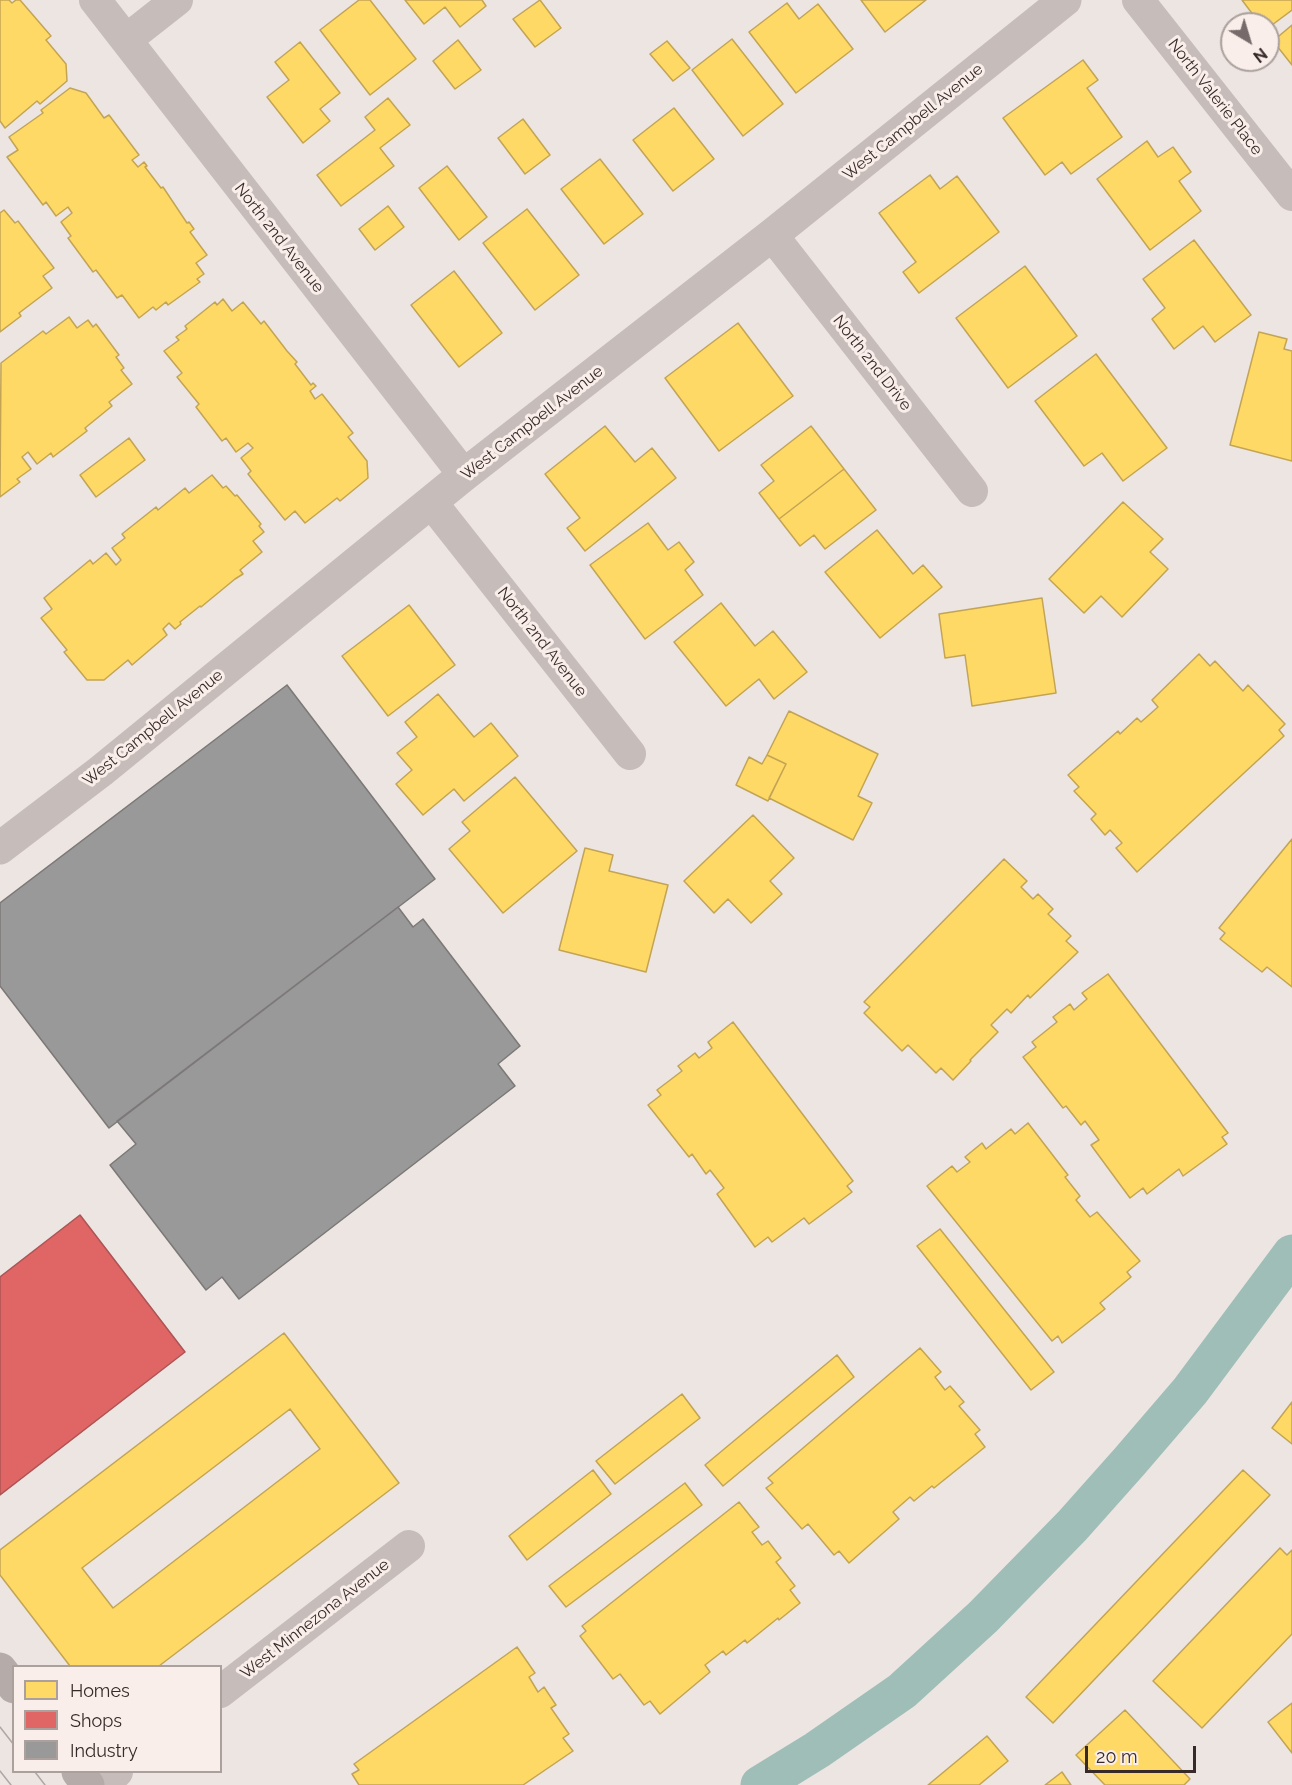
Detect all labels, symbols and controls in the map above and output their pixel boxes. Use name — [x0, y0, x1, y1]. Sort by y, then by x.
north arrow — [1220, 12, 1280, 72]
street label: North Valerie Place — [1164, 35, 1266, 159]
street label: West Campbell Avenue — [839, 60, 987, 184]
street label: North 2nd Avenue — [230, 179, 328, 297]
street label: North 2nd Drive — [829, 311, 915, 415]
street label: West Campbell Avenue — [457, 362, 607, 484]
street label: North 2nd Avenue — [493, 583, 591, 701]
street label: West Campbell Avenue — [79, 666, 227, 790]
street label: West Minnezona Avenue — [237, 1555, 393, 1683]
legend — [12, 1665, 222, 1773]
text: Homes — [70, 1680, 130, 1701]
text: Shops — [70, 1710, 122, 1731]
scale bar — [1088, 1734, 1199, 1772]
text: Industry — [70, 1740, 138, 1761]
text: 20 m — [1096, 1746, 1138, 1767]

